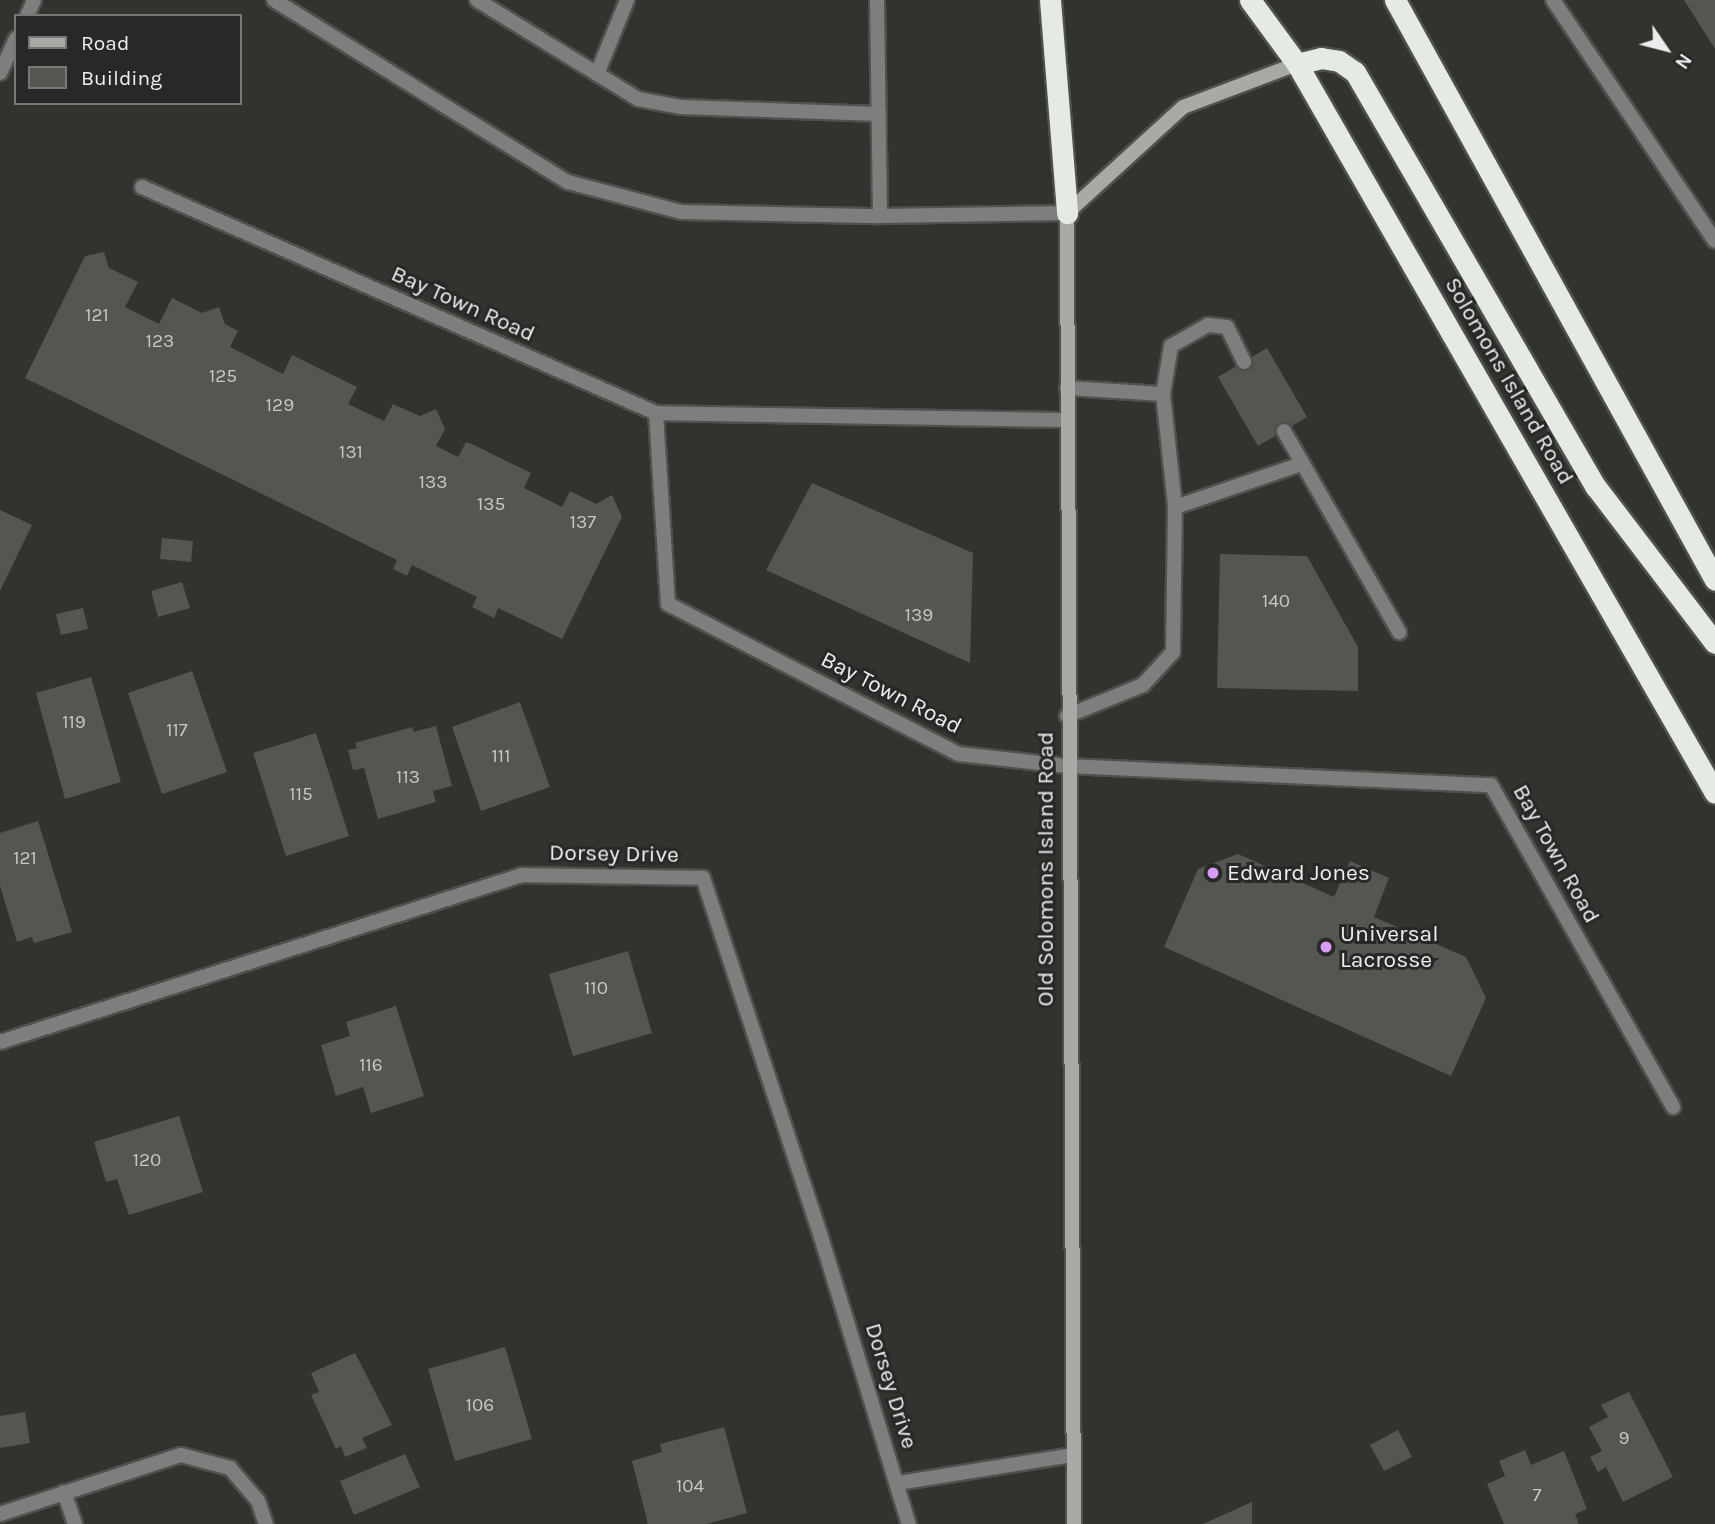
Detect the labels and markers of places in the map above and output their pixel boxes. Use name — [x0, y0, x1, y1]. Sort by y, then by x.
place label: Edward Jones — [1227, 859, 1370, 887]
marker: Edward Jones — [1205, 865, 1221, 881]
place label: Universal Lacrosse — [1340, 920, 1439, 974]
marker: Universal Lacrosse — [1318, 939, 1334, 955]

